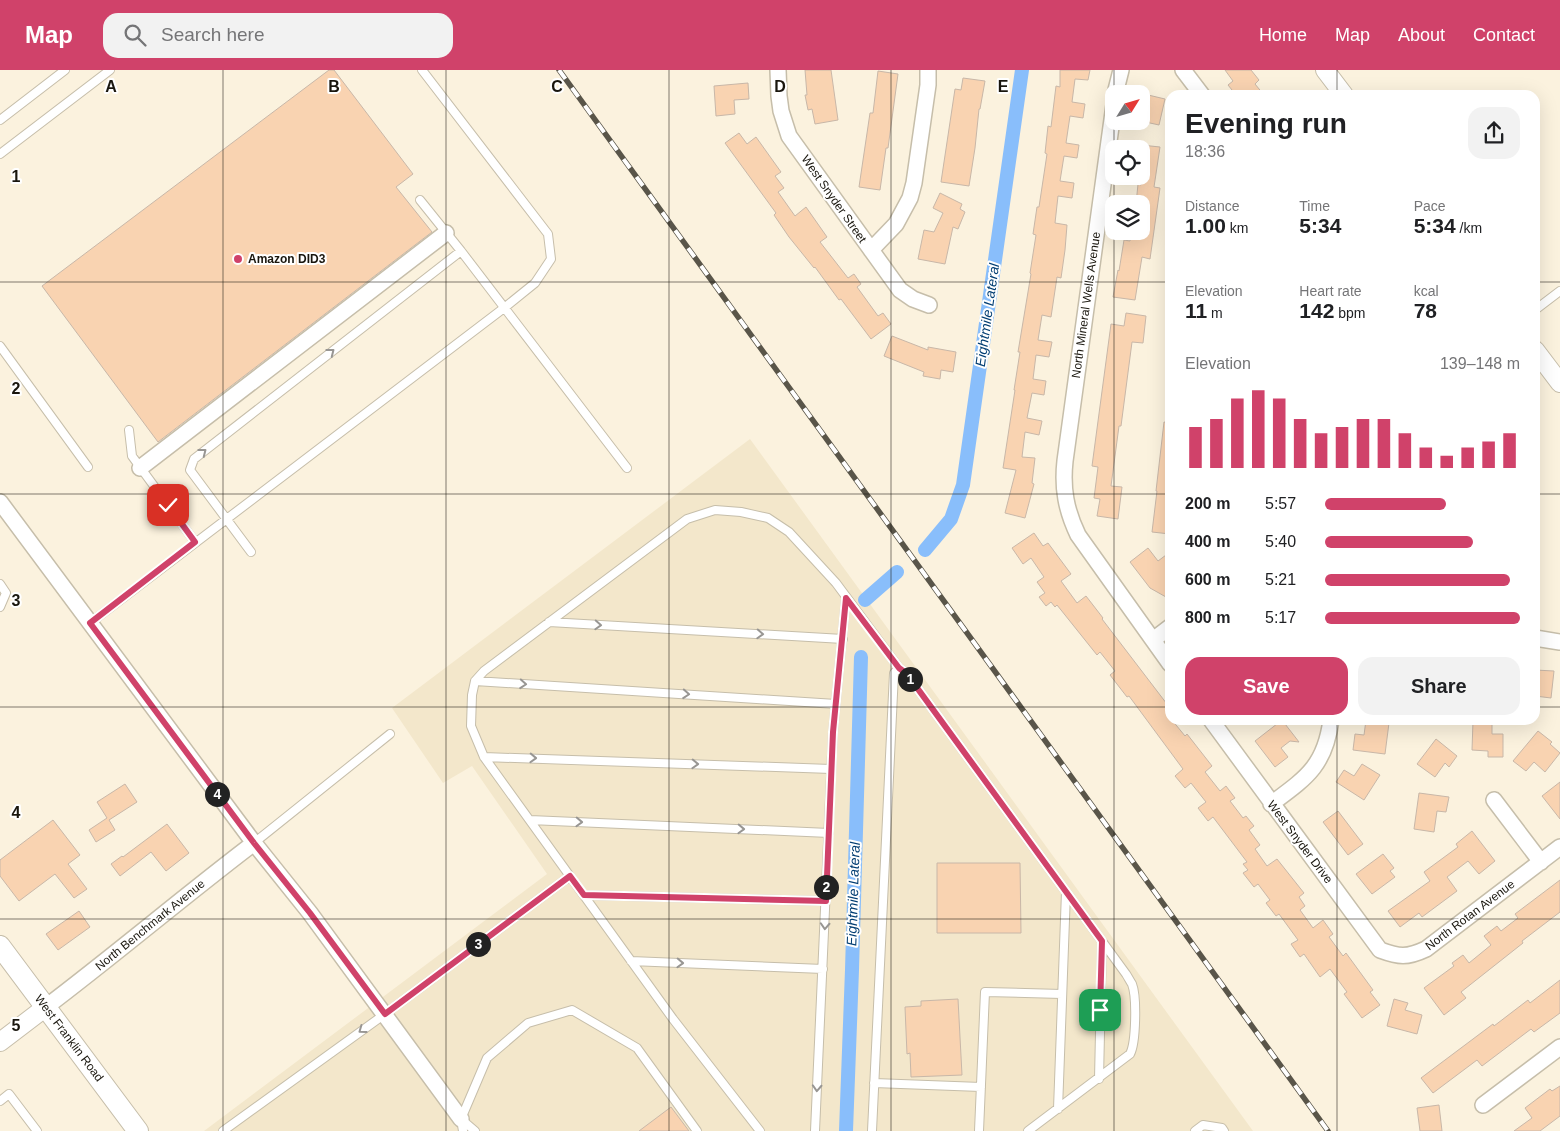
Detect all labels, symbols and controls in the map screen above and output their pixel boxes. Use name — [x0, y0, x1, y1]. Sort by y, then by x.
search box — [103, 13, 453, 58]
text: Map — [25, 21, 73, 48]
icon: search — [121, 21, 149, 49]
text: Search here — [161, 24, 265, 45]
text: Home — [1259, 25, 1307, 45]
text: Map — [1335, 25, 1370, 45]
text: About — [1398, 25, 1445, 45]
text: Contact — [1473, 25, 1535, 45]
text: A — [105, 78, 117, 95]
text: B — [328, 78, 340, 95]
text: C — [551, 78, 563, 95]
text: D — [774, 78, 786, 95]
text: E — [998, 78, 1009, 95]
north arrow — [1105, 85, 1150, 130]
map controls — [1105, 85, 1150, 240]
button: share — [1468, 107, 1520, 159]
text: Evening run — [1185, 108, 1347, 139]
button: locate — [1105, 140, 1150, 185]
text: 18:36 — [1185, 143, 1225, 160]
street label: West Snyder Street — [798, 152, 870, 246]
text: 1 — [12, 168, 21, 185]
button: layers — [1105, 195, 1150, 240]
text: Distance — [1185, 198, 1239, 214]
text: Time — [1299, 198, 1330, 214]
text: Pace — [1414, 198, 1446, 214]
text: 1.00 — [1185, 214, 1226, 237]
text: 5:34 — [1299, 214, 1341, 237]
text: 5:34 — [1414, 214, 1456, 237]
text: km — [1226, 220, 1248, 236]
text: /km — [1456, 220, 1482, 236]
street label: North Mineral Wells Avenue — [1069, 231, 1103, 379]
place label: Amazon DID3 — [248, 252, 326, 266]
marker: Amazon DID3 — [232, 253, 244, 265]
water label: Eightmile Lateral — [972, 261, 1002, 368]
text: Elevation — [1185, 283, 1243, 299]
text: Heart rate — [1299, 283, 1362, 299]
text: kcal — [1414, 283, 1439, 299]
text: 11 — [1185, 299, 1207, 322]
text: 142 — [1299, 299, 1334, 322]
text: 78 — [1414, 299, 1437, 322]
text: m — [1207, 305, 1223, 321]
text: bpm — [1334, 305, 1366, 321]
one-way arrow — [325, 350, 334, 358]
text: Elevation — [1185, 355, 1251, 372]
text: 139–148 m — [1440, 355, 1520, 372]
text: 2 — [12, 380, 21, 397]
one-way arrow — [197, 450, 206, 458]
pin — [147, 484, 189, 526]
icon: check — [154, 491, 182, 519]
text: 200 m — [1185, 495, 1230, 512]
text: 5:57 — [1265, 495, 1296, 512]
text: 400 m — [1185, 533, 1230, 550]
text: 5:40 — [1265, 533, 1296, 550]
text: 600 m — [1185, 571, 1230, 588]
text: 5:21 — [1265, 571, 1296, 588]
text: 3 — [12, 592, 21, 609]
text: 800 m — [1185, 609, 1230, 626]
text: 5:17 — [1265, 609, 1296, 626]
one-way arrow — [594, 619, 602, 630]
one-way arrow — [756, 629, 764, 640]
button: Save — [1185, 657, 1348, 715]
button: Share — [1358, 657, 1520, 715]
pin: 1 — [898, 666, 922, 692]
text: 1 — [907, 671, 914, 687]
one-way arrow — [520, 679, 528, 690]
one-way arrow — [682, 689, 690, 700]
one-way arrow — [529, 753, 537, 764]
one-way arrow — [692, 759, 699, 769]
pin: 4 — [204, 782, 230, 806]
text: 4 — [214, 786, 221, 802]
street label: West Snyder Drive — [1264, 798, 1336, 886]
text: 4 — [12, 804, 21, 821]
one-way arrow — [575, 817, 583, 828]
one-way arrow — [737, 824, 745, 835]
water label: Eightmile Lateral — [843, 841, 863, 946]
pin: 2 — [814, 874, 838, 900]
street label: North Benchmark Avenue — [93, 876, 208, 973]
street label: North Rotan Avenue — [1423, 877, 1518, 953]
text: 2 — [823, 879, 830, 895]
one-way arrow — [819, 922, 830, 930]
pin: 3 — [466, 932, 490, 956]
text: 3 — [475, 936, 482, 952]
one-way arrow — [676, 957, 684, 968]
pin — [1079, 989, 1121, 1031]
street label: West Franklin Road — [32, 992, 106, 1084]
icon: arrive — [1086, 996, 1114, 1024]
text: 5 — [12, 1017, 21, 1034]
one-way arrow — [358, 1024, 368, 1033]
one-way arrow — [812, 1084, 823, 1092]

